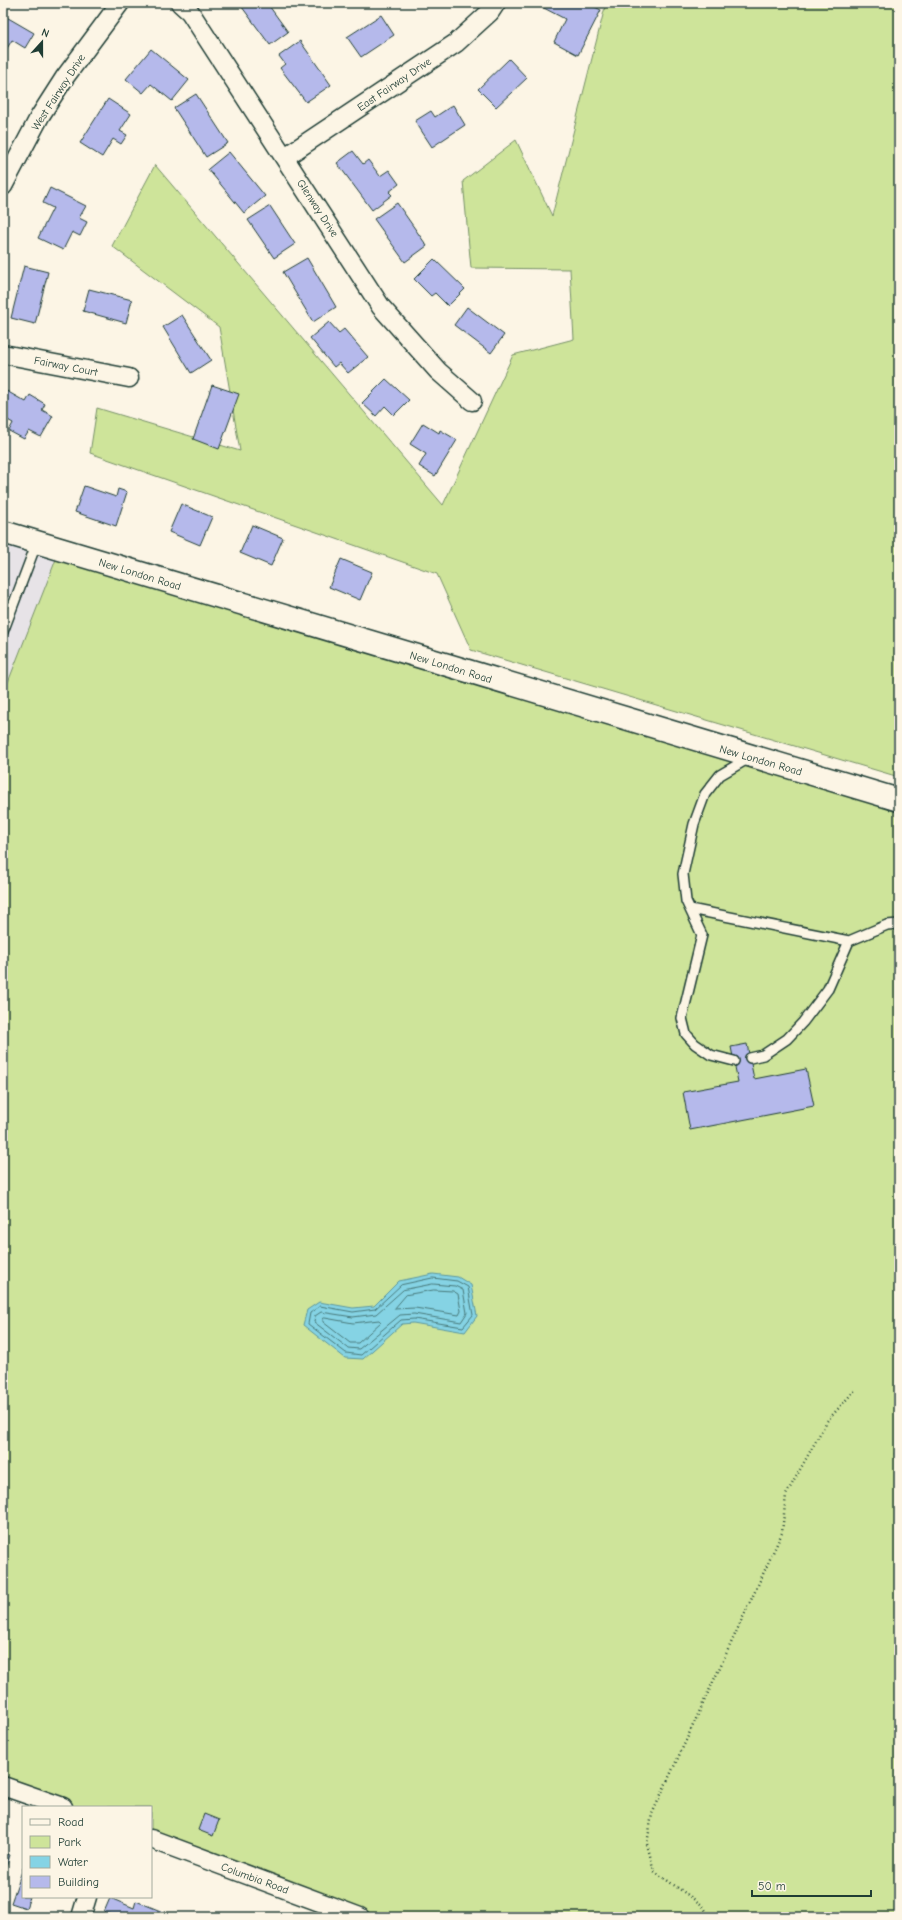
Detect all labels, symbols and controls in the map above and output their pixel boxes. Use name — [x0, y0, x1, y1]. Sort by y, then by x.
north arrow — [22, 22, 62, 62]
text: N — [40, 26, 51, 40]
street label: West Fairway Drive — [29, 51, 88, 133]
street label: East Fairway Drive — [355, 55, 434, 114]
street label: Glenway Drive — [294, 177, 341, 240]
street label: Fairway Court — [33, 354, 100, 379]
street label: New London Road — [97, 556, 183, 593]
street label: New London Road — [408, 649, 494, 686]
street label: New London Road — [718, 742, 804, 779]
legend — [22, 1806, 152, 1898]
text: Road — [58, 1815, 84, 1829]
text: Park — [58, 1835, 81, 1849]
text: Water — [58, 1855, 88, 1869]
street label: Columbia Road — [219, 1860, 291, 1897]
scale bar — [752, 1872, 871, 1898]
text: Building — [58, 1875, 99, 1889]
text: 50 m — [758, 1879, 786, 1893]

